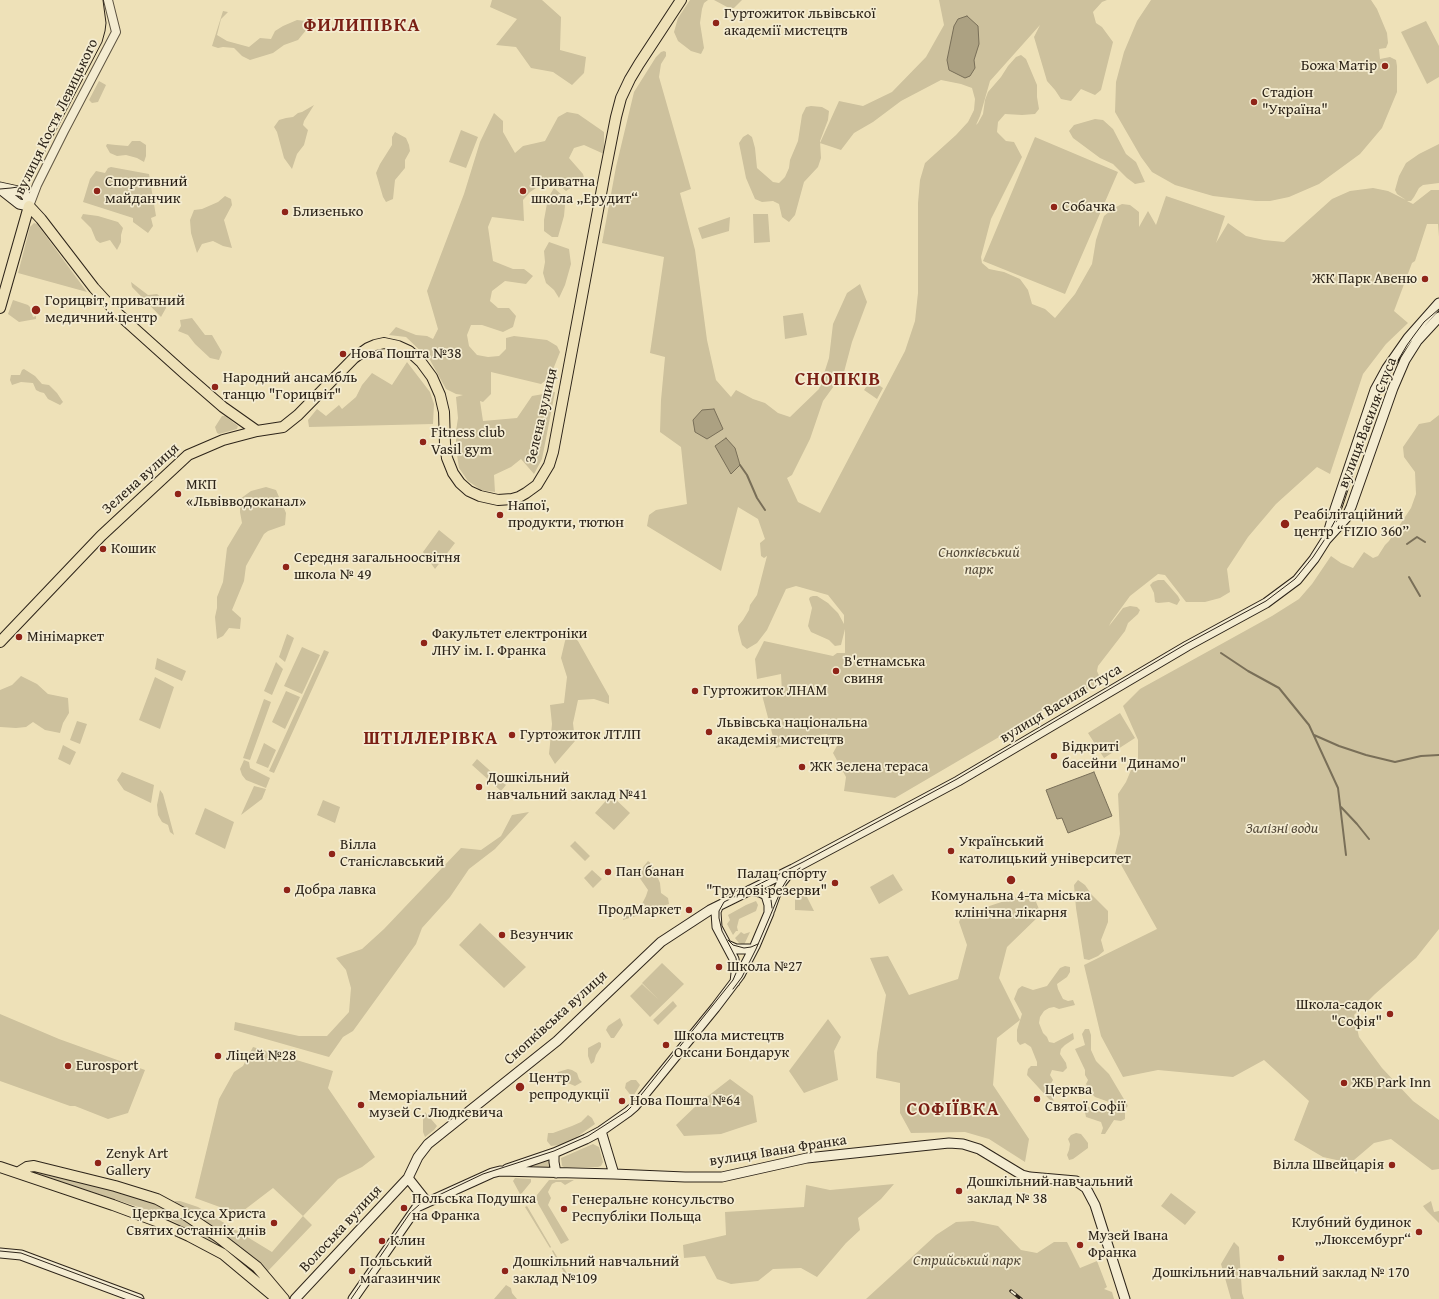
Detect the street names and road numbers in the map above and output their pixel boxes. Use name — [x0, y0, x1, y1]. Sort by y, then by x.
street label: вулиця Костя Левицького — [11, 36, 103, 198]
street label: вулиця Василя Стуса — [1335, 355, 1401, 491]
street label: Зелена вулиця — [522, 366, 562, 466]
street label: Зелена вулиця — [99, 440, 183, 518]
street label: вулиця Василя Стуса — [997, 661, 1125, 747]
street label: Снопківська вулиця — [501, 967, 611, 1069]
street label: вулиця Івана Франка — [708, 1131, 848, 1171]
street label: Волоська вулиця — [296, 1182, 386, 1276]

